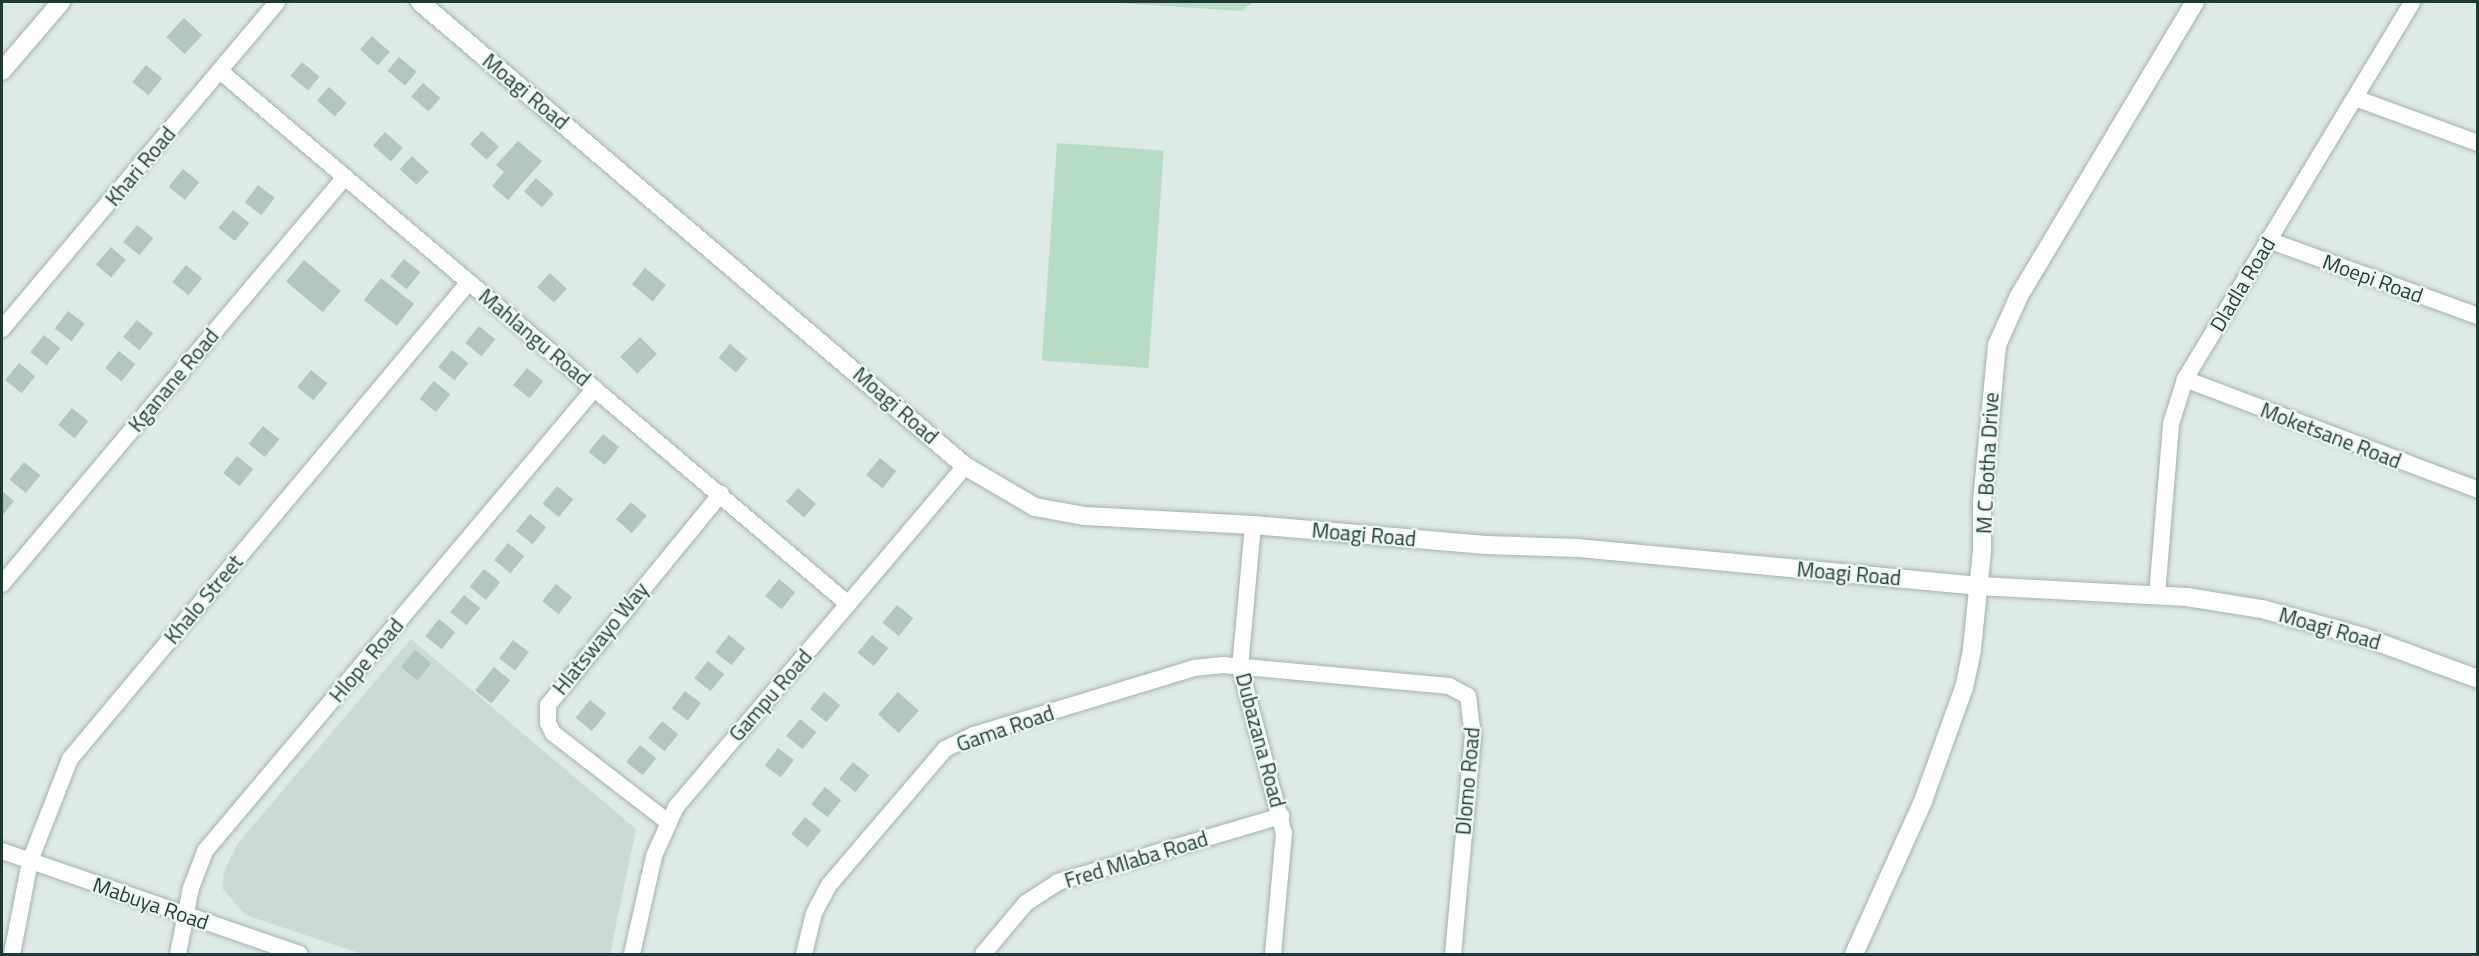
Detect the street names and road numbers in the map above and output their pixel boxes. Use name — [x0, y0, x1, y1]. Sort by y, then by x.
street label: Moagi Road — [478, 48, 574, 134]
street label: Khari Road — [100, 121, 180, 211]
street label: Dladla Road — [2204, 232, 2280, 336]
street label: Moepi Road — [2319, 248, 2427, 308]
street label: Mahlangu Road — [474, 283, 596, 391]
street label: Kganane Road — [123, 323, 223, 437]
street label: Moagi Road — [848, 361, 944, 449]
street label: M C Botha Drive — [1971, 391, 2003, 535]
street label: Moketsane Road — [2257, 397, 2405, 473]
street label: Moagi Road — [1311, 517, 1417, 551]
street label: Khalo Street — [158, 549, 248, 649]
street label: Moagi Road — [1796, 556, 1902, 590]
street label: Hlatswayo Way — [547, 577, 653, 699]
street label: Moagi Road — [2276, 601, 2384, 655]
street label: Hlope Road — [324, 613, 408, 707]
street label: Gampu Road — [723, 644, 817, 746]
street label: Dubazana Road — [1231, 670, 1291, 810]
street label: Gama Road — [953, 700, 1057, 756]
street label: Dlomo Road — [1450, 726, 1484, 836]
street label: Fred Mlaba Road — [1061, 825, 1211, 893]
street label: Mabuya Road — [90, 871, 212, 935]

